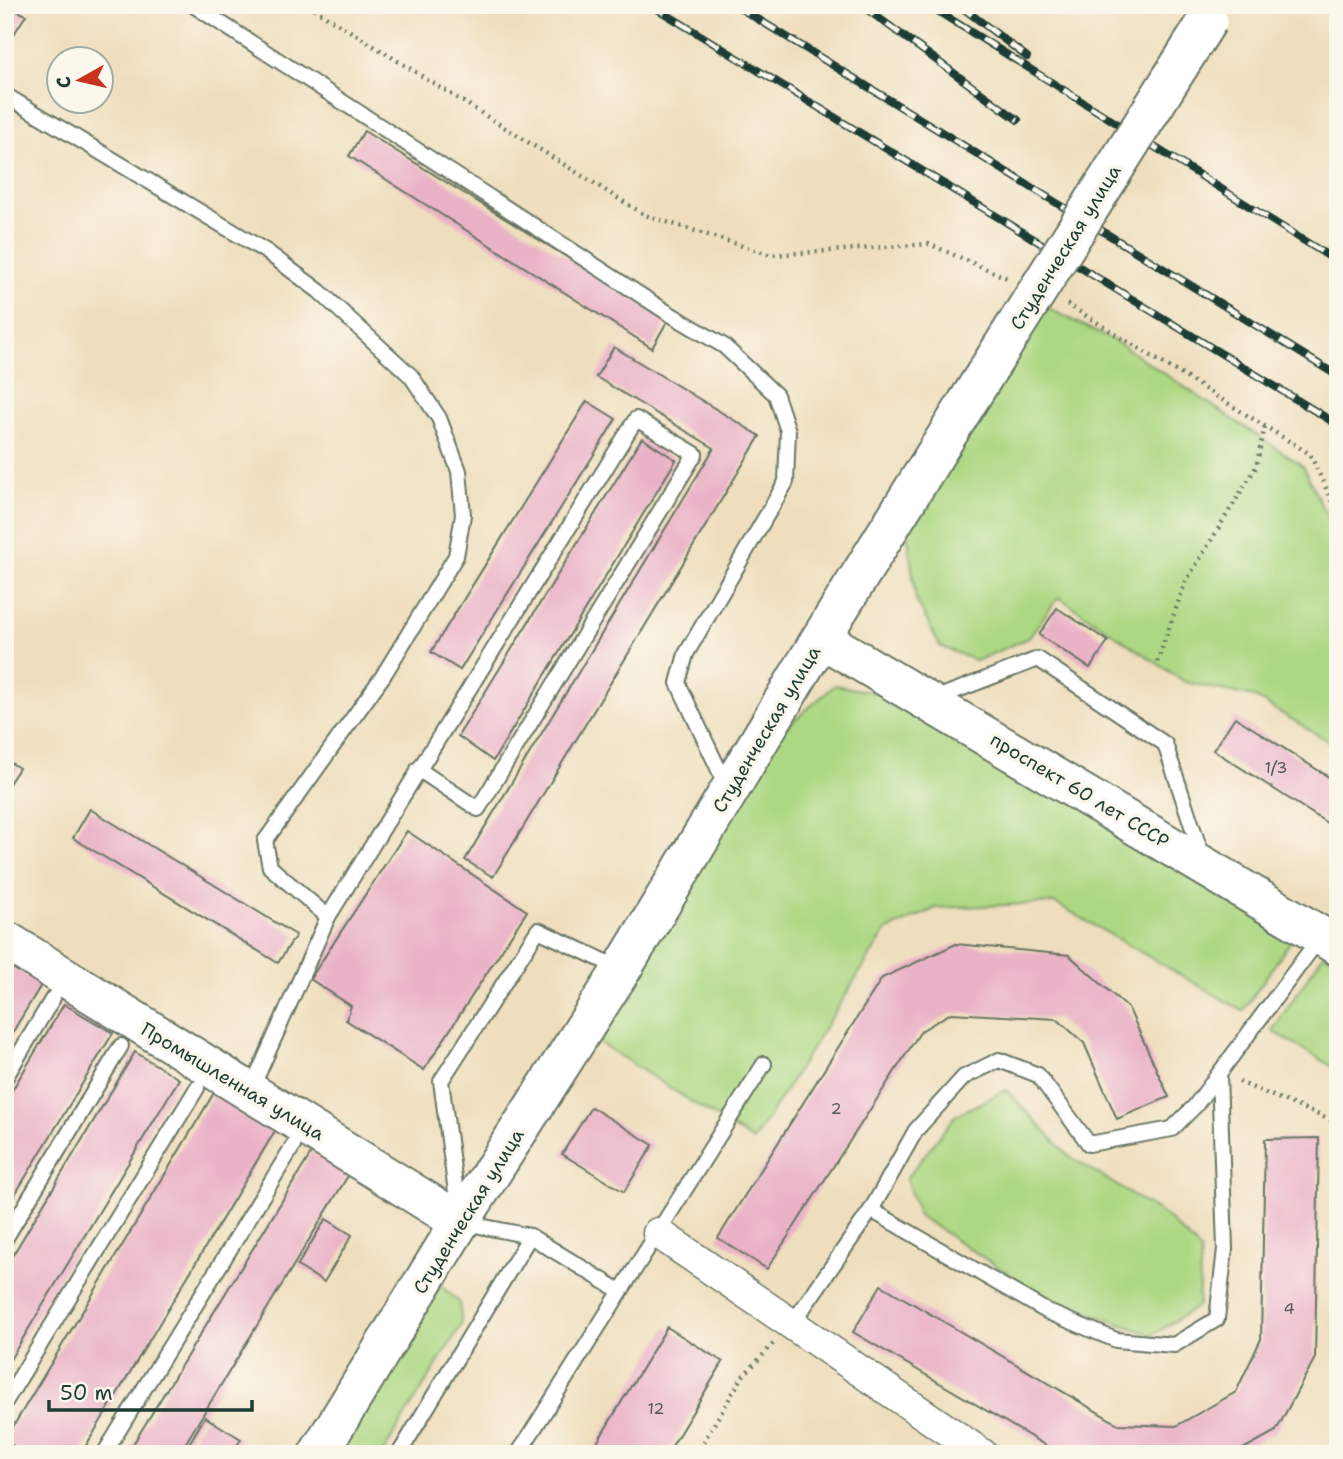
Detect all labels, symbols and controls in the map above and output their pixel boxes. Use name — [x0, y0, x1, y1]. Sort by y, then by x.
north arrow — [46, 46, 116, 116]
text: С — [50, 75, 77, 90]
street label: Студенческая улица — [1004, 160, 1127, 335]
street label: Студенческая улица — [707, 641, 826, 817]
street label: проспект 60 лет СССР — [986, 727, 1174, 854]
house number: 1/3 — [1265, 757, 1287, 778]
street label: Промышленная улица — [136, 1017, 329, 1146]
house number: 2 — [830, 1098, 842, 1119]
street label: Студенческая улица — [407, 1124, 530, 1299]
house number: 4 — [1283, 1298, 1295, 1319]
scale bar — [49, 1368, 252, 1412]
text: 50 m — [60, 1379, 113, 1407]
house number: 12 — [647, 1398, 665, 1419]

